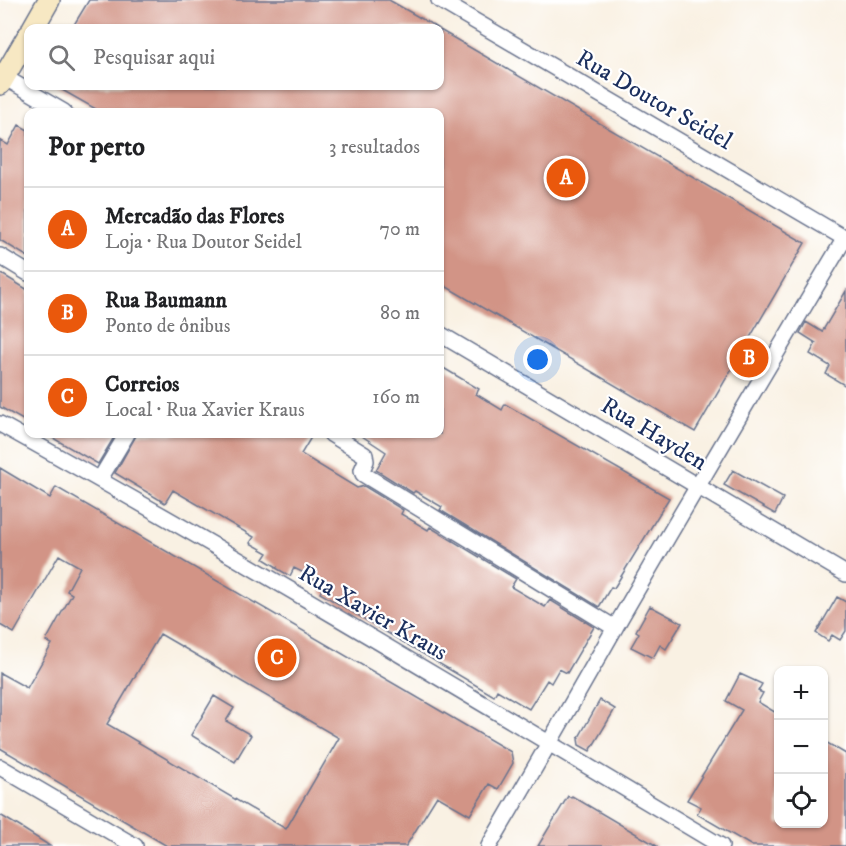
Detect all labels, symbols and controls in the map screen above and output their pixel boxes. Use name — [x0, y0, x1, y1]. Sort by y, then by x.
search box — [24, 24, 444, 90]
icon: search — [45, 41, 78, 74]
street label: Rua Doutor Seidel — [571, 43, 738, 157]
text: Pesquisar aqui — [93, 44, 215, 71]
text: Por perto — [48, 131, 145, 164]
text: 3 resultados — [329, 135, 420, 160]
pin: A — [546, 156, 586, 201]
text: Mercadão das Flores — [105, 203, 284, 230]
text: A — [61, 217, 74, 242]
text: 70 m — [379, 217, 420, 242]
text: Loja · Rua Doutor Seidel — [105, 230, 302, 255]
text: Rua Baumann — [105, 287, 227, 314]
text: B — [61, 301, 74, 326]
text: 80 m — [380, 301, 420, 326]
text: Ponto de ônibus — [105, 314, 230, 339]
pin: B — [730, 336, 768, 380]
your location — [523, 345, 552, 374]
text: Correios — [105, 371, 179, 398]
text: C — [61, 385, 74, 410]
text: 160 m — [372, 385, 420, 410]
street label: Rua Hayden — [595, 391, 713, 478]
text: Local · Rua Xavier Kraus — [105, 398, 305, 423]
street label: Rua Xavier Kraus — [293, 558, 453, 668]
pin: C — [258, 636, 296, 680]
map controls — [774, 666, 828, 828]
button: + — [774, 666, 828, 720]
button: − — [774, 720, 828, 774]
button: locate — [774, 774, 828, 828]

